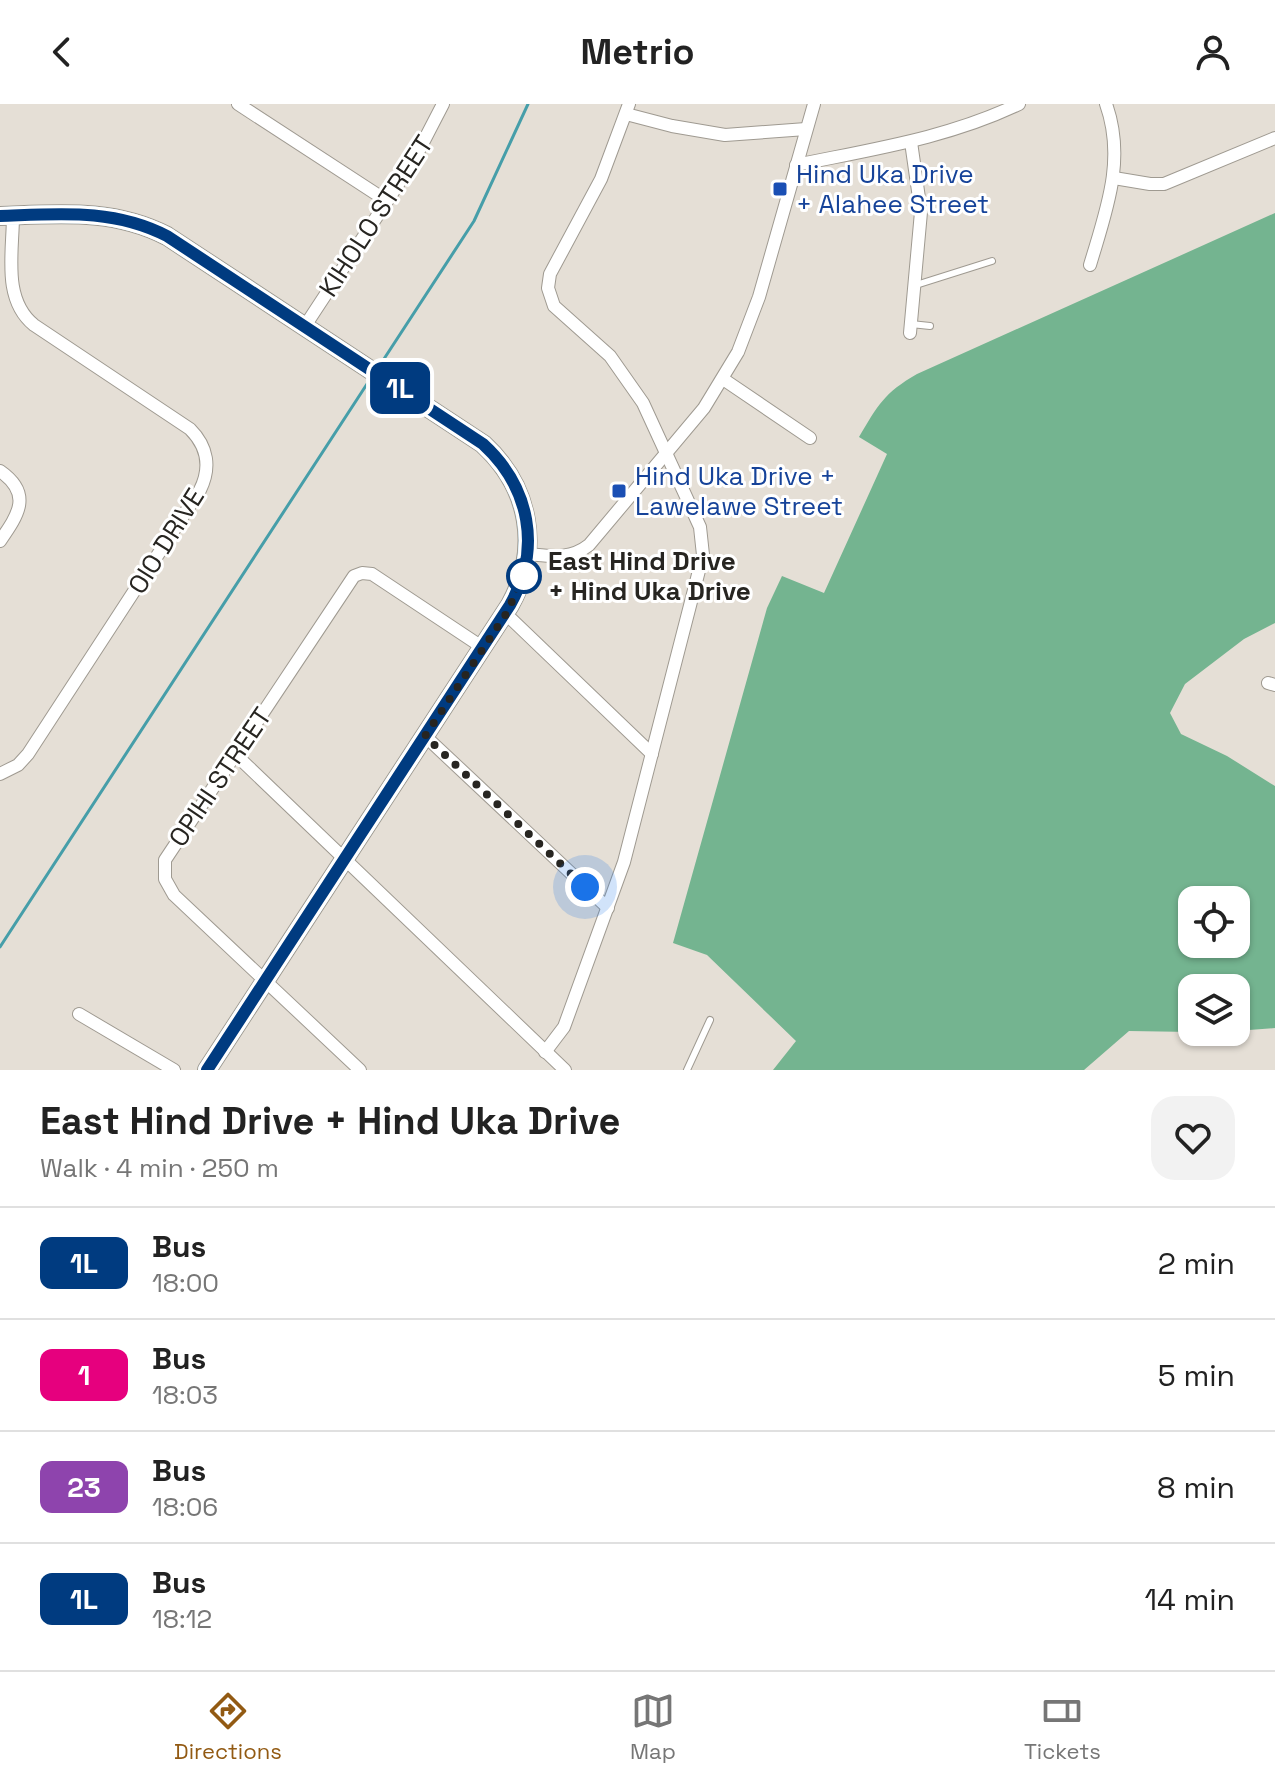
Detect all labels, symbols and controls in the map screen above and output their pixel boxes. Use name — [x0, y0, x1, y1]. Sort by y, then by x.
text: Metrio — [580, 29, 695, 75]
icon: back — [40, 30, 84, 74]
icon: person — [1191, 30, 1235, 74]
street label: KIHOLO STREET — [311, 129, 441, 303]
place label: Hind Uka Drive + Alahee Street — [796, 157, 989, 221]
marker: Hind Uka Drive + Alahee Street — [771, 180, 789, 198]
line badge: 1L — [364, 362, 436, 414]
text: 1L — [386, 370, 414, 406]
place label: Hind Uka Drive + Lawelawe Street — [635, 459, 843, 523]
street label: OIO DRIVE — [120, 482, 212, 600]
marker: Hind Uka Drive + Lawelawe Street — [610, 482, 628, 500]
place label: East Hind Drive + Hind Uka Drive — [548, 544, 751, 608]
marker: East Hind Drive + Hind Uka Drive — [507, 559, 541, 593]
street label: OPIHI STREET — [161, 701, 279, 853]
your location — [565, 867, 605, 907]
map controls — [1178, 886, 1250, 1046]
button: locate — [1178, 886, 1250, 958]
button: layers — [1178, 974, 1250, 1046]
button: heart — [1151, 1096, 1235, 1180]
text: East Hind Drive + Hind Uka Drive — [40, 1097, 621, 1145]
text: Walk · 4 min · 250 m — [40, 1151, 279, 1185]
text: Bus — [152, 1227, 206, 1266]
text: 2 min — [1158, 1244, 1235, 1283]
text: 1L — [70, 1245, 98, 1281]
text: 18:00 — [152, 1266, 219, 1300]
text: Bus — [152, 1339, 206, 1378]
text: 5 min — [1158, 1356, 1235, 1395]
text: 1 — [78, 1357, 90, 1393]
text: 18:03 — [152, 1378, 218, 1412]
text: Bus — [152, 1451, 206, 1490]
text: 8 min — [1157, 1468, 1235, 1507]
text: 23 — [67, 1469, 101, 1505]
text: 18:06 — [152, 1490, 218, 1524]
text: Bus — [152, 1563, 206, 1602]
text: 14 min — [1144, 1580, 1235, 1619]
text: 1L — [70, 1581, 98, 1617]
text: 18:12 — [152, 1602, 212, 1636]
tab: Directions — [174, 1689, 282, 1765]
tab: Map — [630, 1689, 676, 1765]
tab: Tickets — [1024, 1689, 1101, 1765]

